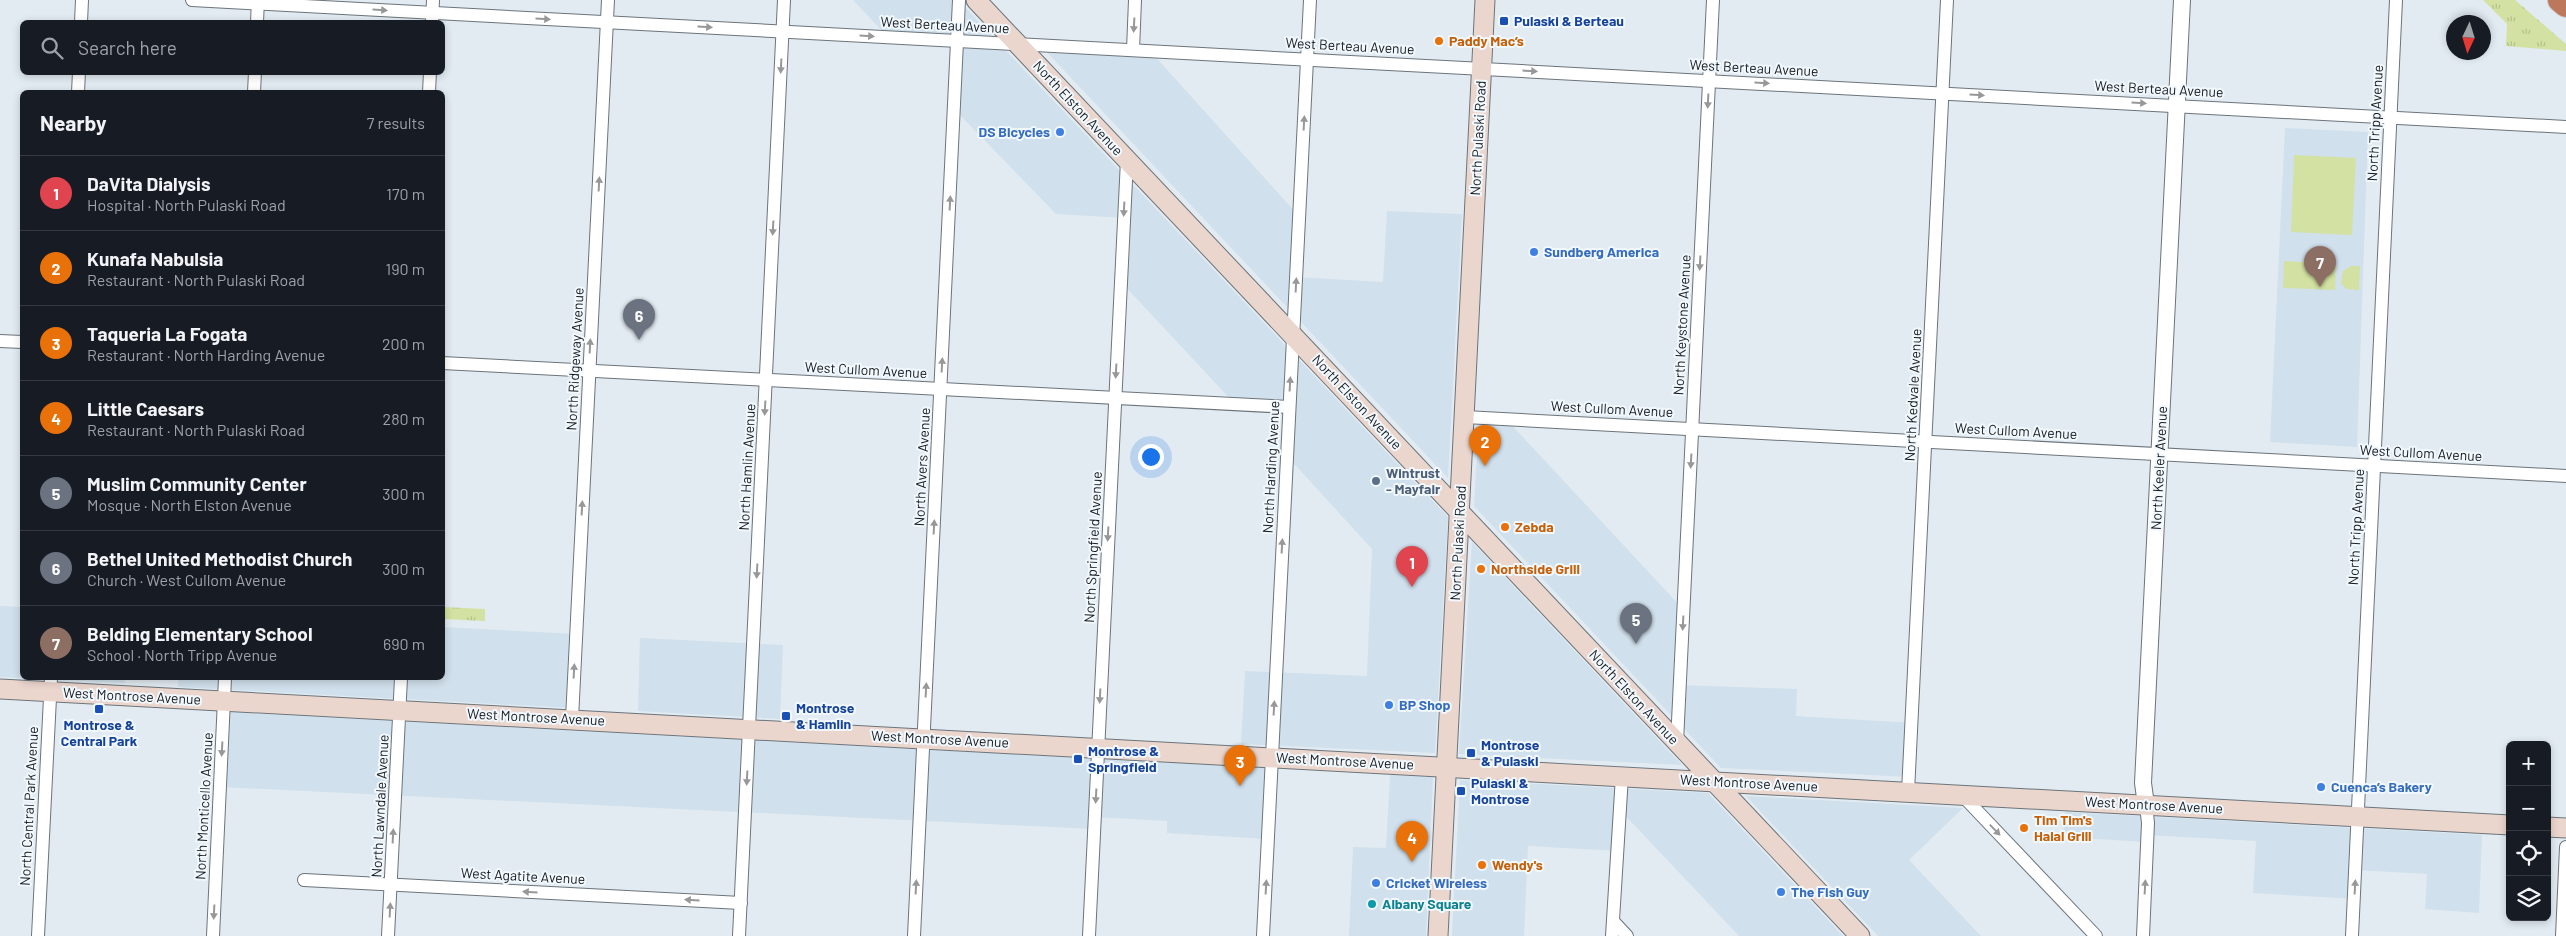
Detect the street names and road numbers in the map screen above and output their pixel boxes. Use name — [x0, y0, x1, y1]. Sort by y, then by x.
street label: West Berteau Avenue — [880, 13, 1010, 36]
street label: West Berteau Avenue — [1285, 34, 1415, 57]
street label: West Berteau Avenue — [1689, 56, 1819, 79]
street label: North Elston Avenue — [1030, 57, 1127, 159]
street label: North Tripp Avenue — [2363, 64, 2386, 182]
street label: West Berteau Avenue — [2094, 77, 2224, 100]
street label: North Pulaski Road — [1466, 80, 1489, 196]
street label: North Keystone Avenue — [1669, 254, 1694, 396]
street label: North Ridgeway Avenue — [562, 287, 587, 431]
street label: North Kedvale Avenue — [1901, 328, 1924, 462]
street label: North Elston Avenue — [1309, 351, 1406, 453]
street label: West Cullom Avenue — [804, 358, 928, 381]
street label: West Cullom Avenue — [1550, 397, 1674, 420]
street label: North Harding Avenue — [1259, 400, 1282, 534]
street label: North Hamlin Avenue — [735, 403, 758, 531]
street label: North Keeler Avenue — [2147, 406, 2170, 530]
street label: North Avers Avenue — [910, 407, 933, 527]
street label: West Cullom Avenue — [1954, 419, 2078, 442]
street label: West Cullom Avenue — [2359, 441, 2483, 464]
street label: North Tripp Avenue — [2344, 468, 2367, 586]
street label: North Springfield Avenue — [1080, 471, 1105, 623]
street label: North Pulaski Road — [1446, 485, 1469, 601]
street label: North Elston Avenue — [1586, 646, 1683, 748]
street label: West Montrose Avenue — [63, 683, 201, 708]
street label: West Montrose Avenue — [467, 704, 605, 729]
street label: North Central Park Avenue — [16, 726, 41, 886]
street label: West Montrose Avenue — [871, 726, 1009, 751]
street label: North Monticello Avenue — [191, 732, 216, 880]
street label: North Lawndale Avenue — [367, 734, 392, 878]
street label: West Montrose Avenue — [1276, 748, 1414, 773]
street label: West Montrose Avenue — [1680, 770, 1818, 795]
street label: West Montrose Avenue — [2085, 792, 2223, 817]
street label: West Agatite Avenue — [460, 864, 586, 887]

